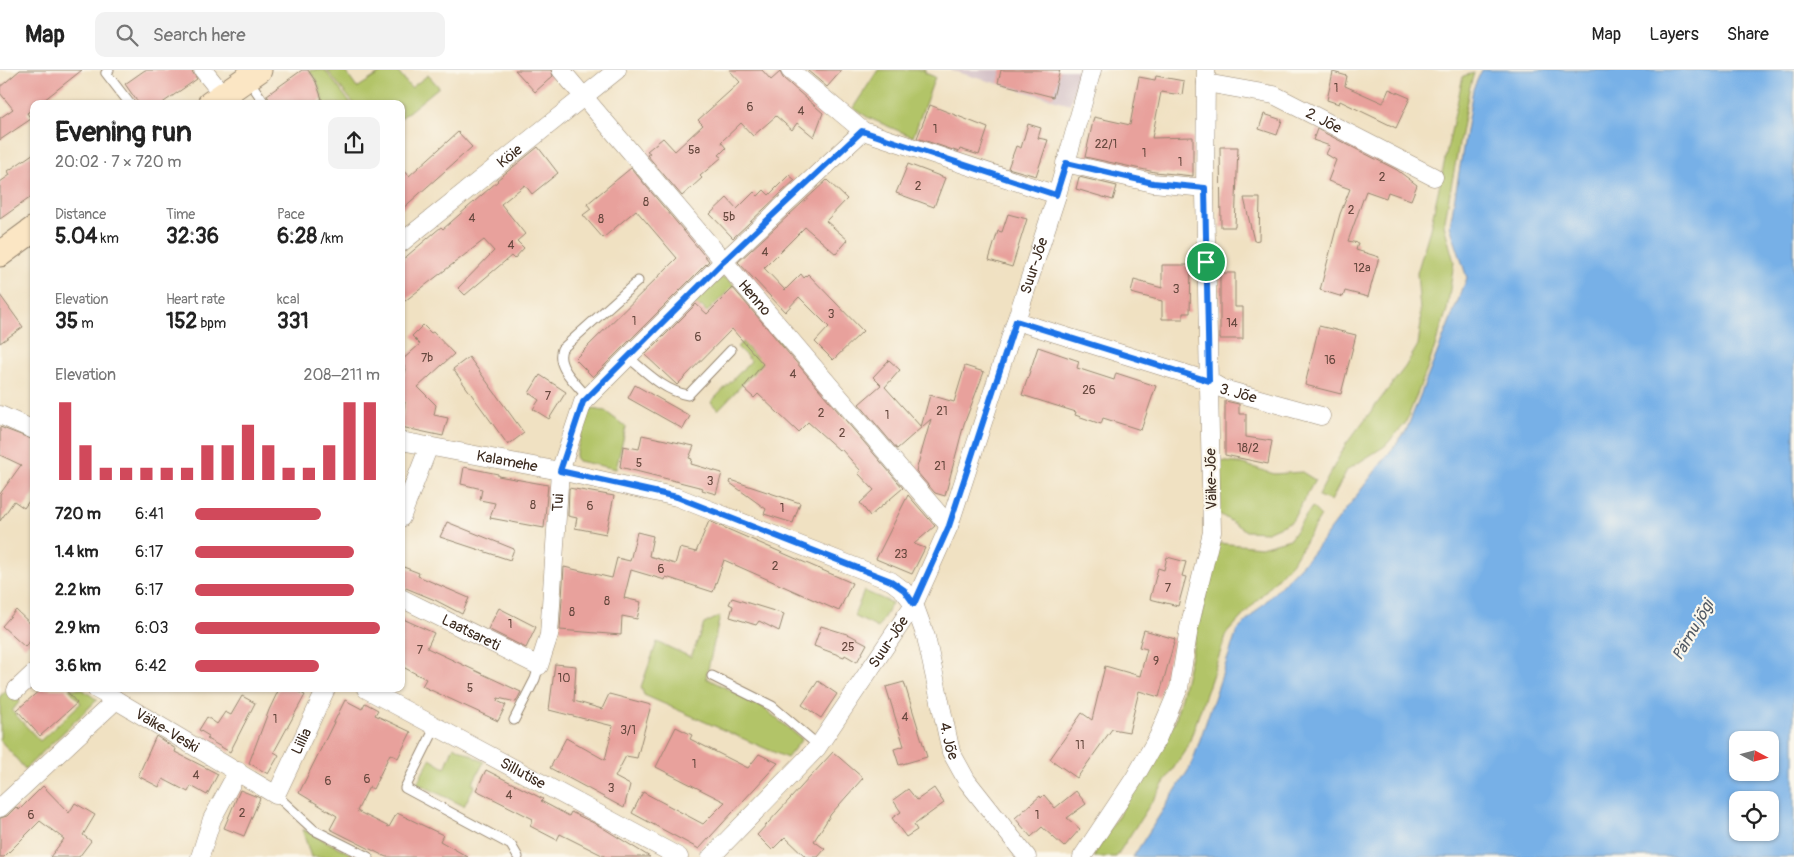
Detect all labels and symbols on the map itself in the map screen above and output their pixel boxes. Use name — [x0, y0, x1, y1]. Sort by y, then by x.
house number: 1 — [1334, 81, 1338, 96]
house number: 6 — [747, 100, 754, 115]
house number: 4 — [798, 104, 805, 119]
street label: 2. Jõe — [1302, 104, 1345, 138]
house number: 1 — [933, 122, 937, 137]
house number: 22/1 — [1095, 137, 1117, 152]
street label: Köie — [493, 140, 527, 172]
house number: 5a — [688, 143, 700, 158]
house number: 1 — [1142, 146, 1146, 161]
house number: 1 — [1178, 155, 1182, 170]
house number: 2 — [1379, 170, 1386, 185]
house number: 2 — [915, 179, 922, 194]
house number: 8 — [643, 195, 649, 210]
house number: 2 — [1348, 203, 1355, 218]
house number: 5b — [723, 210, 735, 225]
house number: 4 — [469, 211, 476, 226]
house number: 8 — [598, 212, 604, 227]
street label: Suur-Jõe — [1016, 235, 1053, 297]
house number: 4 — [508, 238, 515, 253]
pin — [1185, 241, 1227, 283]
house number: 4 — [762, 245, 769, 260]
house number: 12a — [1354, 261, 1371, 276]
street label: Henno — [734, 276, 775, 320]
house number: 3 — [1173, 282, 1180, 297]
house number: 3 — [828, 307, 835, 322]
house number: 1 — [632, 314, 636, 329]
house number: 14 — [1226, 316, 1238, 331]
house number: 6 — [695, 330, 702, 345]
house number: 7b — [421, 351, 433, 366]
house number: 16 — [1324, 353, 1336, 368]
house number: 4 — [790, 367, 797, 382]
street label: 3. Jõe — [1217, 379, 1259, 408]
house number: 26 — [1082, 383, 1096, 398]
house number: 7 — [545, 389, 552, 404]
house number: 21 — [936, 404, 948, 419]
house number: 2 — [818, 406, 825, 421]
house number: 1 — [885, 408, 889, 423]
house number: 2 — [839, 426, 846, 441]
house number: 18/2 — [1237, 441, 1259, 456]
street label: Kalamehe — [475, 446, 540, 477]
street label: Väike-Jõe — [1201, 447, 1222, 510]
house number: 5 — [636, 456, 642, 471]
house number: 21 — [934, 459, 946, 474]
house number: 3 — [707, 474, 714, 489]
street label: Tui — [548, 493, 568, 512]
house number: 8 — [530, 498, 536, 513]
house number: 6 — [587, 499, 594, 514]
house number: 1 — [780, 501, 784, 516]
house number: 23 — [894, 547, 908, 562]
house number: 2 — [772, 559, 779, 574]
house number: 6 — [658, 562, 665, 577]
house number: 7 — [1165, 581, 1172, 596]
house number: 8 — [604, 594, 610, 609]
water label: Pärnu jõgi — [1668, 595, 1719, 664]
house number: 8 — [569, 605, 575, 620]
street label: Laatsareti — [438, 610, 503, 655]
street label: Suur-Jõe — [865, 612, 913, 672]
house number: 1 — [508, 617, 512, 632]
house number: 25 — [841, 640, 855, 655]
house number: 7 — [417, 643, 424, 658]
house number: 9 — [1153, 654, 1159, 669]
house number: 10 — [558, 671, 570, 686]
house number: 5 — [467, 681, 473, 696]
street label: Väike-Veski — [132, 705, 203, 757]
house number: 4 — [902, 710, 909, 725]
house number: 1 — [273, 712, 277, 727]
street label: 4. Jõe — [935, 721, 963, 764]
house number: 3/1 — [620, 723, 636, 738]
street label: Liilia — [287, 725, 316, 758]
north arrow — [1729, 731, 1779, 781]
house number: 11 — [1075, 738, 1085, 753]
street label: Sillutise — [497, 754, 549, 794]
house number: 1 — [692, 757, 696, 772]
house number: 4 — [193, 768, 200, 783]
house number: 6 — [364, 772, 371, 787]
house number: 6 — [325, 774, 332, 789]
house number: 3 — [608, 781, 615, 796]
house number: 4 — [506, 788, 513, 803]
house number: 2 — [239, 806, 246, 821]
house number: 6 — [28, 808, 35, 823]
house number: 1 — [1035, 808, 1039, 823]

